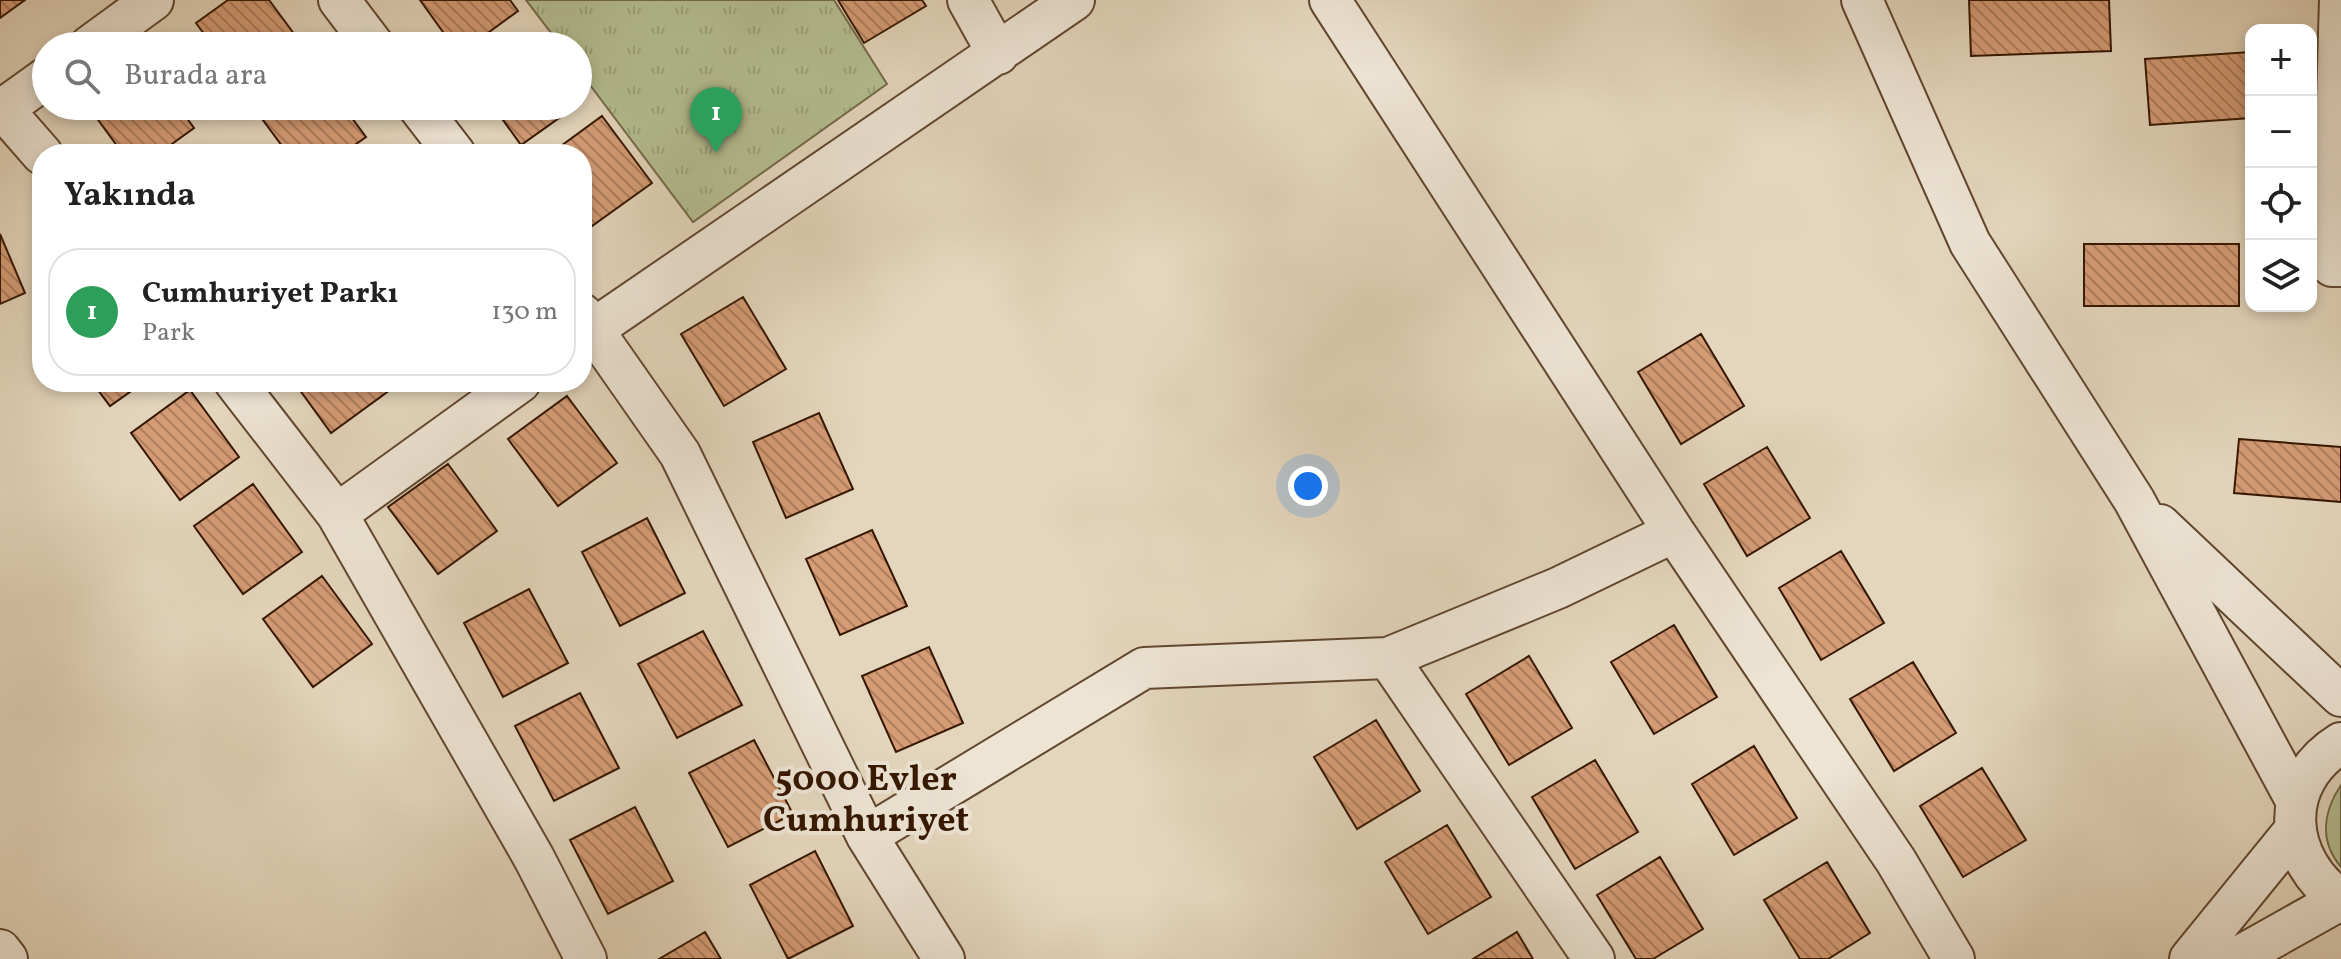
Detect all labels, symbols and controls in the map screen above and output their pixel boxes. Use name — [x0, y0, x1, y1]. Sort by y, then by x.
map controls — [2245, 24, 2317, 312]
button: + — [2245, 24, 2317, 96]
search box — [32, 32, 592, 120]
icon: search — [60, 54, 104, 98]
text: Burada ara — [124, 55, 267, 97]
pin: 1 — [690, 87, 742, 153]
button: − — [2245, 96, 2317, 168]
button: locate — [2245, 168, 2317, 240]
text: Yakında — [64, 173, 196, 220]
button: layers — [2245, 240, 2317, 312]
text: Cumhuriyet Parkı — [142, 273, 398, 315]
text: 1 — [87, 294, 97, 330]
text: 130 m — [491, 294, 558, 330]
text: Park — [142, 315, 195, 351]
your location — [1288, 466, 1328, 506]
district label: 5000 Evler Cumhuriyet — [763, 756, 969, 847]

